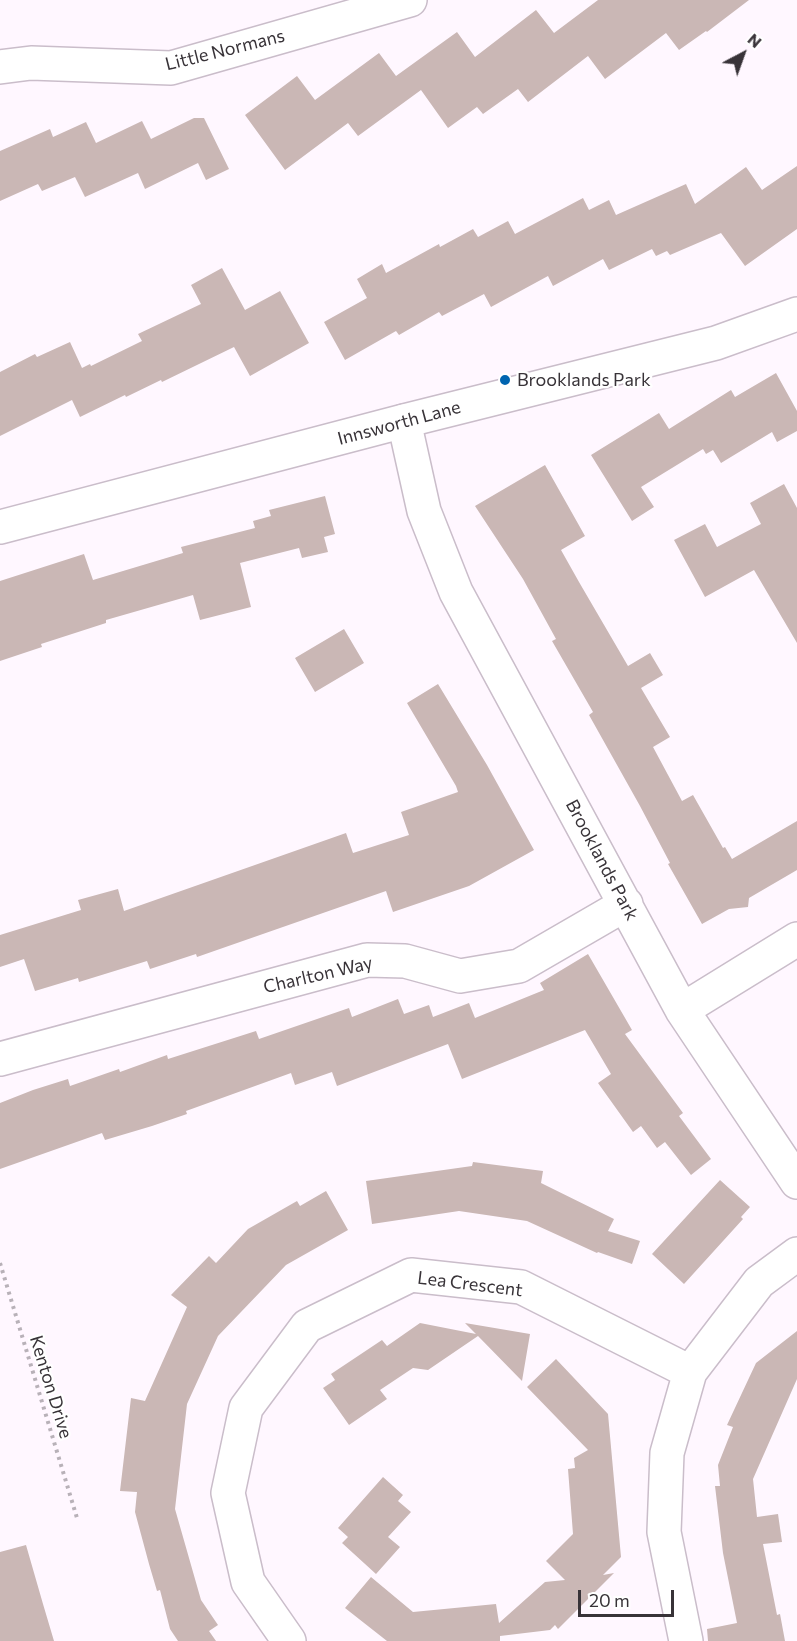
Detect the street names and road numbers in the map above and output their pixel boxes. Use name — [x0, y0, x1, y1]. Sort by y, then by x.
street label: Little Normans — [163, 25, 287, 75]
street label: Innsworth Lane — [335, 396, 463, 450]
street label: Brooklands Park — [561, 796, 643, 924]
street label: Charlton Way — [261, 952, 375, 998]
street label: Lea Crescent — [416, 1267, 524, 1301]
street label: Kenton Drive — [25, 1333, 77, 1441]

